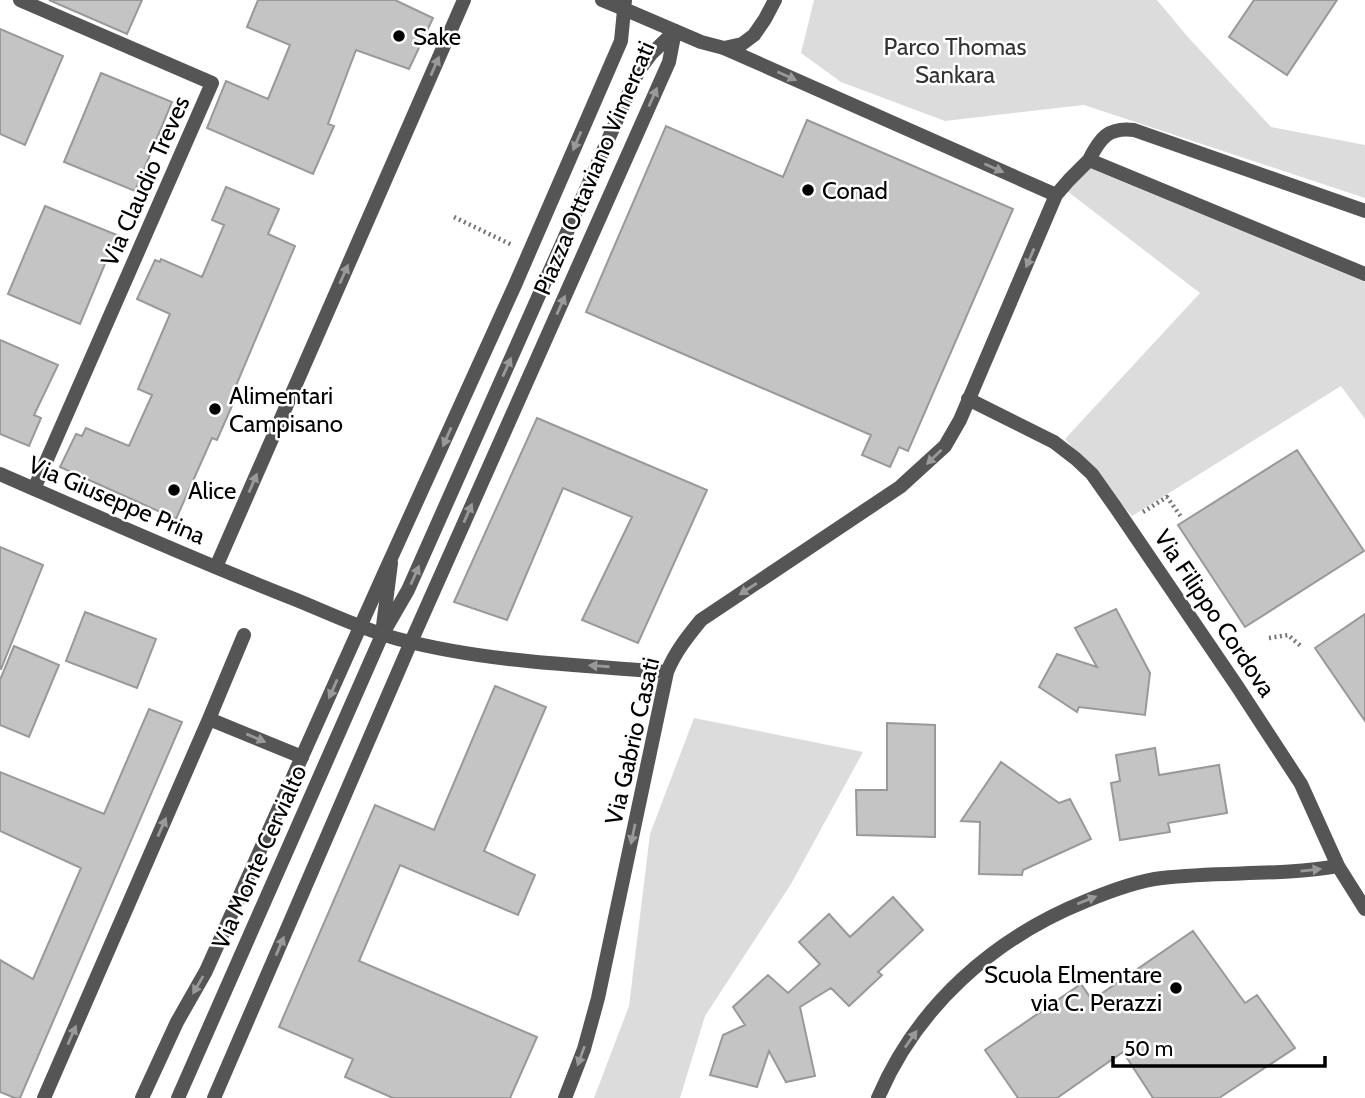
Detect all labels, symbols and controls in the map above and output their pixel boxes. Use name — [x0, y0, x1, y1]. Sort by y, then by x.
place label: Sake — [413, 22, 461, 51]
marker: Sake — [391, 28, 407, 44]
park label: Parco Thomas Sankara — [884, 32, 1026, 89]
street label: Piazza Ottaviano Vimercati — [527, 37, 661, 299]
one-way arrow — [429, 56, 441, 76]
one-way arrow — [776, 71, 797, 82]
one-way arrow — [647, 87, 659, 107]
street label: Via Claudio Treves — [94, 91, 196, 271]
one-way arrow — [571, 131, 583, 151]
one-way arrow — [984, 163, 1005, 174]
place label: Conad — [822, 176, 888, 205]
marker: Conad — [800, 182, 816, 198]
one-way arrow — [1024, 248, 1035, 269]
one-way arrow — [338, 264, 350, 284]
one-way arrow — [555, 295, 567, 315]
one-way arrow — [501, 357, 513, 377]
place label: Alimentari Campisano — [229, 381, 343, 438]
marker: Alimentari Campisano — [207, 401, 223, 417]
one-way arrow — [441, 427, 453, 447]
one-way arrow — [926, 449, 943, 465]
street label: Via Giuseppe Prina — [24, 450, 210, 550]
one-way arrow — [248, 472, 259, 493]
place label: Alice — [188, 476, 236, 505]
marker: Alice — [166, 482, 182, 498]
one-way arrow — [462, 503, 474, 523]
street label: Via Filippo Cordova — [1148, 524, 1282, 703]
one-way arrow — [409, 565, 421, 585]
one-way arrow — [739, 582, 758, 595]
street label: Via Gabrio Casati — [599, 655, 665, 827]
one-way arrow — [588, 660, 610, 671]
one-way arrow — [327, 679, 339, 699]
one-way arrow — [245, 733, 266, 744]
street label: Via Monte Cervialto — [205, 760, 313, 954]
one-way arrow — [156, 817, 168, 837]
one-way arrow — [628, 823, 639, 845]
one-way arrow — [1300, 864, 1322, 875]
one-way arrow — [1077, 894, 1097, 906]
one-way arrow — [275, 935, 286, 956]
place label: Scuola Elmentare via C. Perazzi — [984, 960, 1162, 1017]
one-way arrow — [192, 976, 204, 995]
marker: Scuola Elmentare via C. Perazzi — [1168, 980, 1184, 996]
scale bar — [1113, 1024, 1325, 1068]
one-way arrow — [66, 1025, 77, 1046]
one-way arrow — [904, 1030, 918, 1048]
text: 50 m — [1124, 1036, 1173, 1061]
one-way arrow — [575, 1045, 586, 1066]

